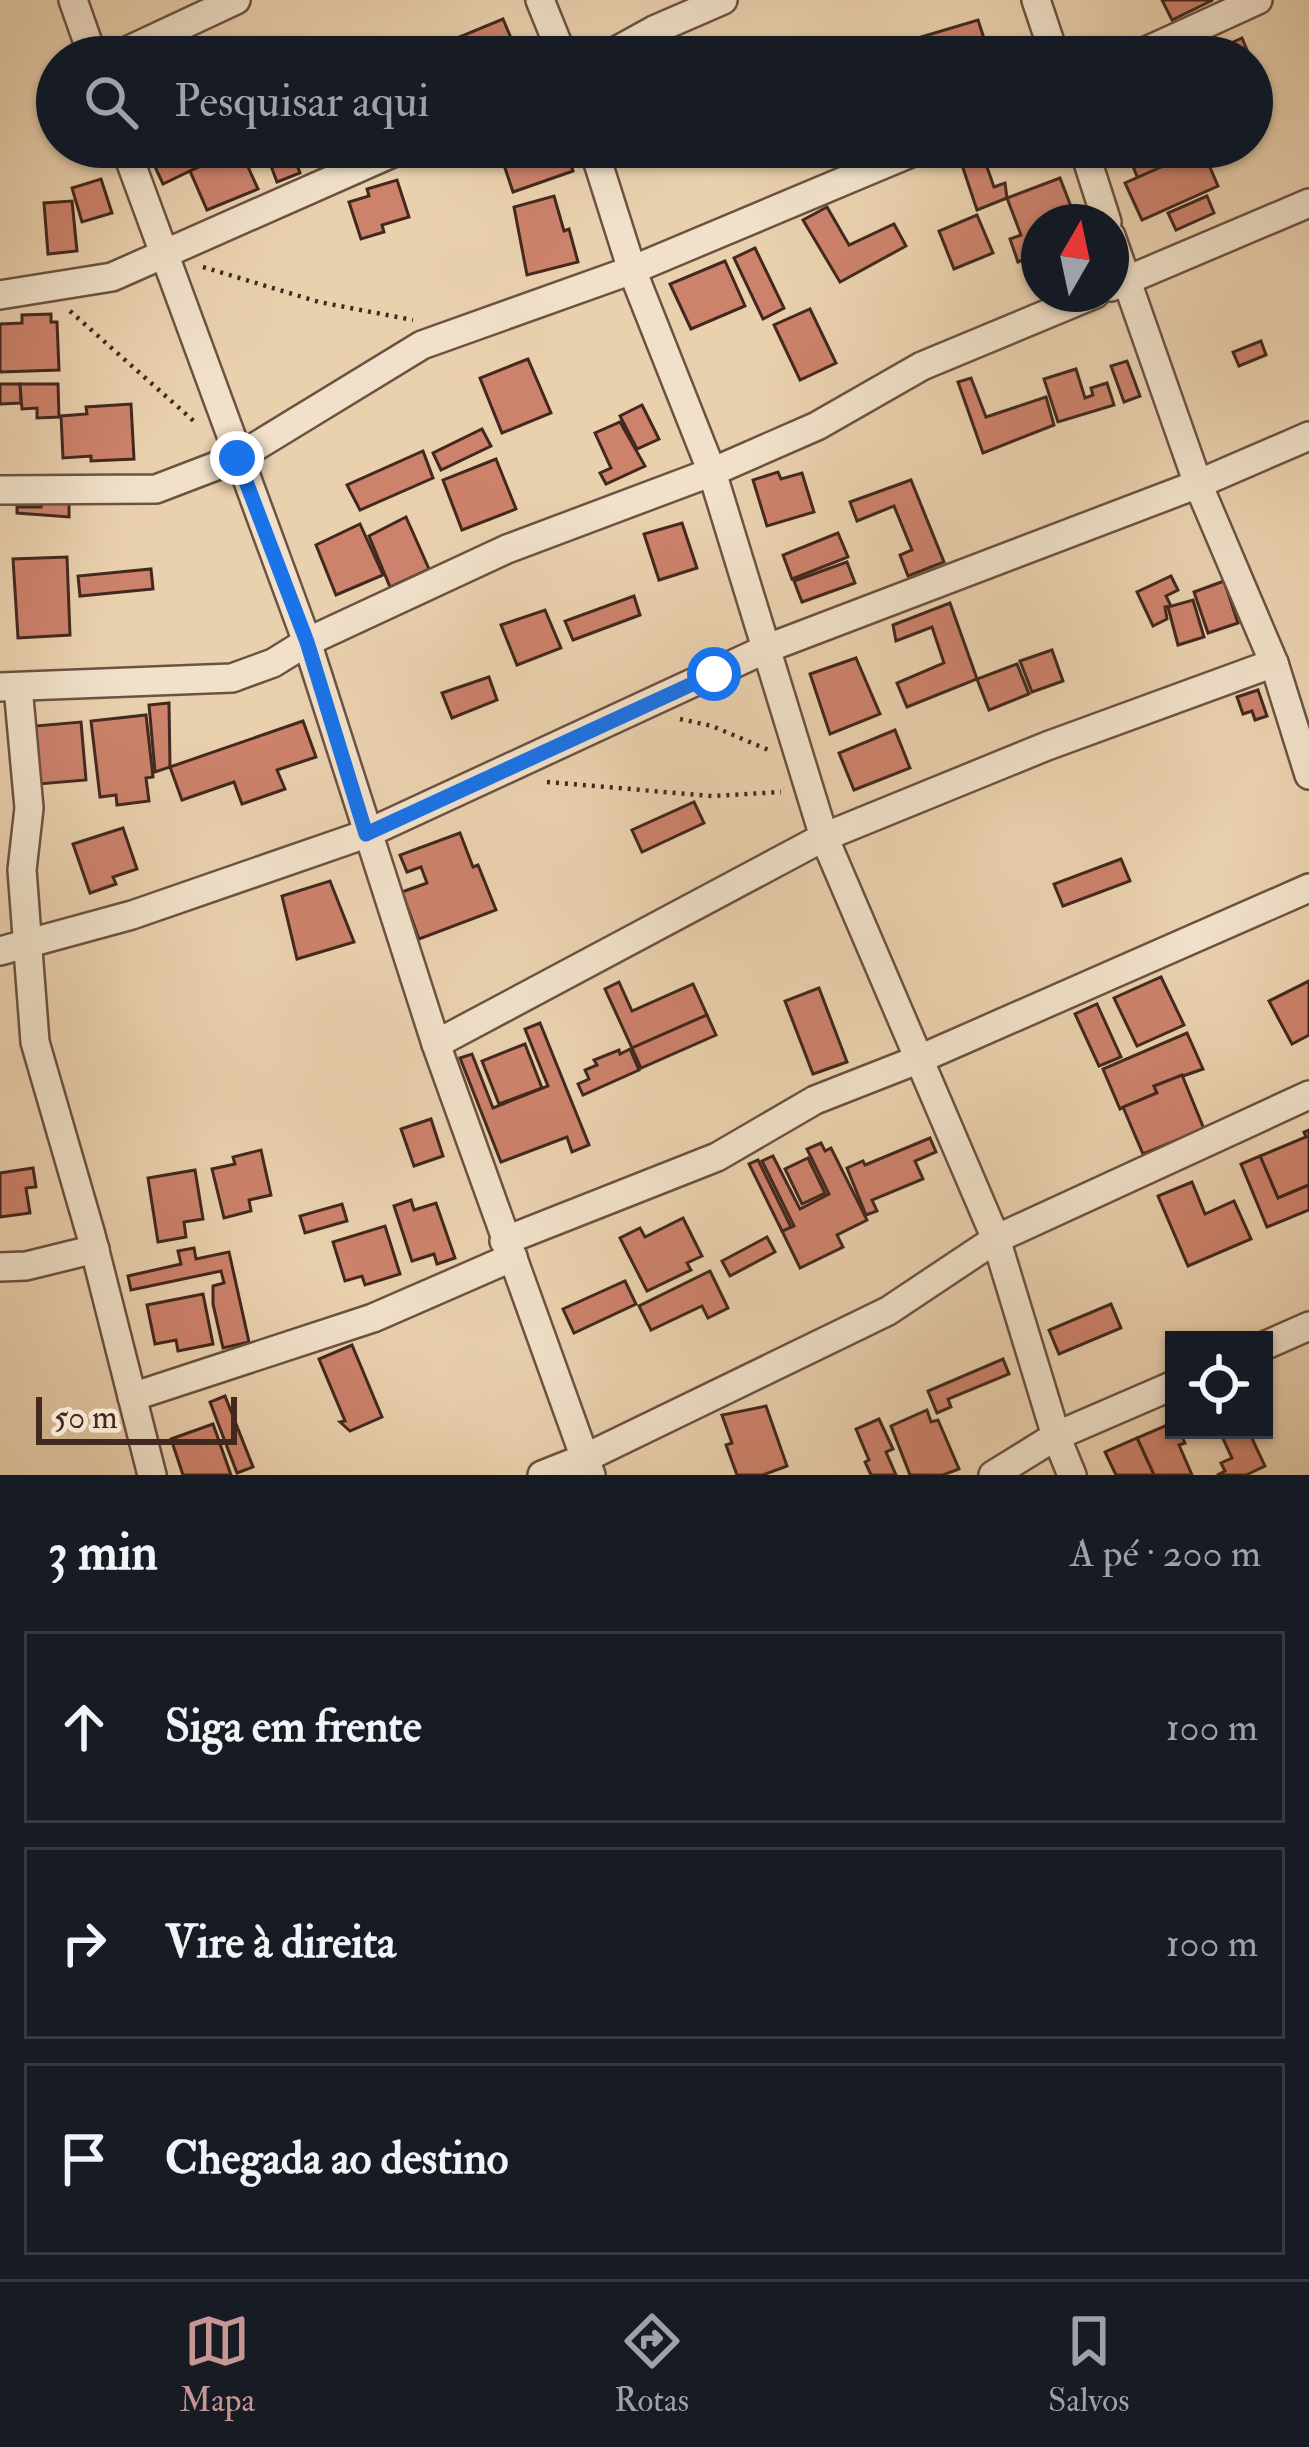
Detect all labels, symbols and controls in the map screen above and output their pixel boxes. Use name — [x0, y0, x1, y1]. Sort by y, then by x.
search box — [36, 36, 1273, 168]
icon: search — [78, 69, 144, 135]
text: Pesquisar aqui — [174, 74, 430, 130]
north arrow — [1021, 204, 1129, 312]
route end — [210, 431, 264, 485]
route start — [687, 647, 741, 701]
map controls — [1165, 1331, 1273, 1439]
button: locate — [1165, 1331, 1273, 1439]
scale bar — [36, 1391, 237, 1444]
text: 50 m — [54, 1397, 118, 1438]
text: 3 min — [48, 1521, 158, 1585]
text: A pé · 200 m — [1070, 1529, 1261, 1578]
icon: ahead — [51, 1694, 117, 1760]
text: Siga em frente — [165, 1699, 422, 1755]
text: 100 m — [1166, 1703, 1258, 1752]
icon: right — [51, 1910, 117, 1976]
text: Vire à direita — [165, 1915, 396, 1971]
text: 100 m — [1166, 1919, 1258, 1968]
icon: arrive — [51, 2126, 117, 2192]
text: Chegada ao destino — [165, 2131, 508, 2187]
tab: Mapa — [180, 2308, 255, 2421]
tab: Rotas — [614, 2308, 689, 2421]
tab: Salvos — [1048, 2308, 1129, 2421]

